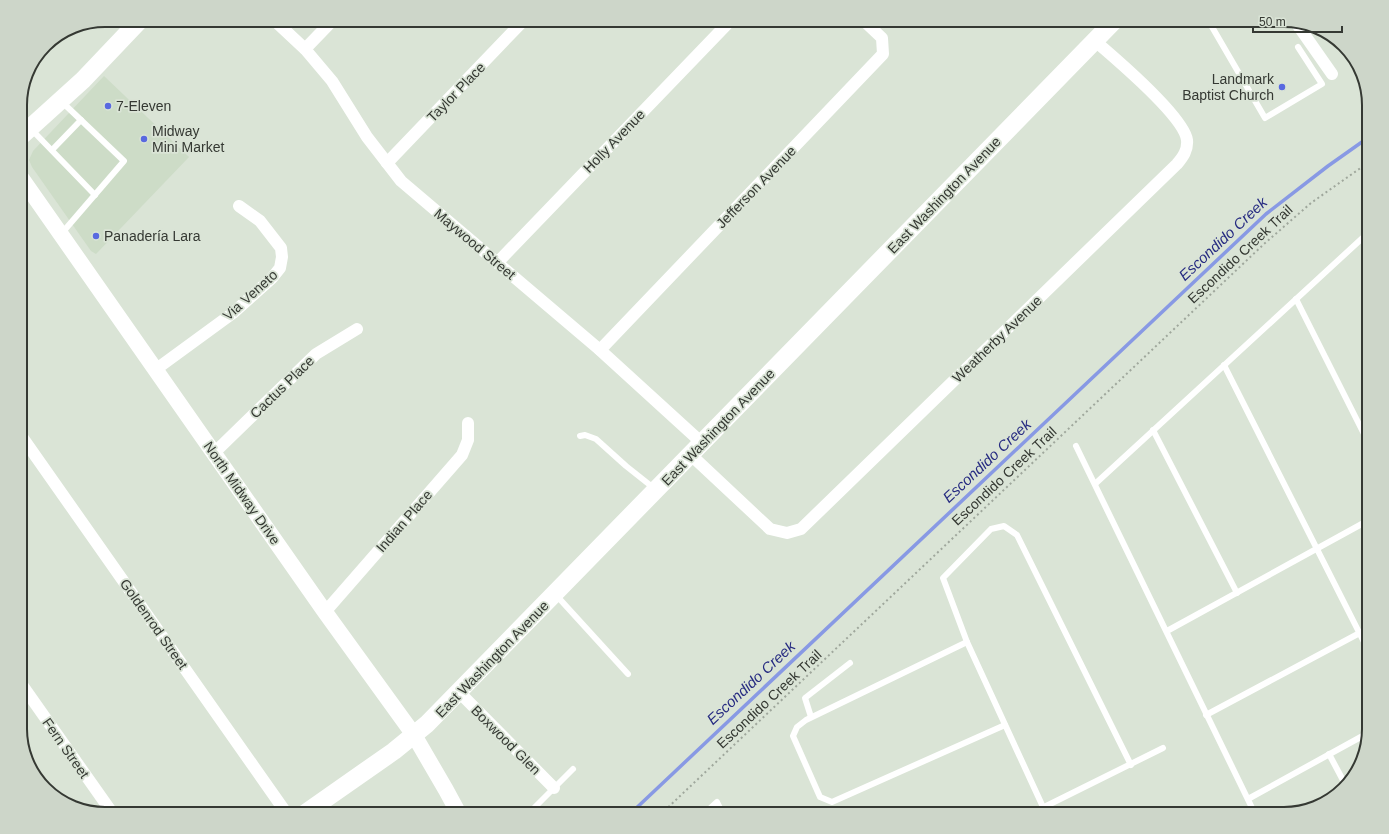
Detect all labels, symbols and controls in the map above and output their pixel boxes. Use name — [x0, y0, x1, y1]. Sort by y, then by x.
scale bar — [1253, 8, 1342, 34]
text: 50 m — [1259, 15, 1286, 29]
street label: Taylor Place — [424, 59, 488, 125]
place label: Landmark Baptist Church — [1182, 71, 1275, 103]
marker: Landmark Baptist Church — [1277, 82, 1287, 92]
place label: 7-Eleven — [116, 98, 171, 114]
marker: 7-Eleven — [103, 101, 113, 111]
street label: Holly Avenue — [580, 106, 648, 176]
place label: Midway Mini Market — [152, 123, 224, 155]
street label: East Washington Avenue — [884, 133, 1004, 257]
marker: Midway Mini Market — [139, 134, 149, 144]
street label: Jefferson Avenue — [713, 143, 799, 231]
water label: Escondido Creek — [1175, 192, 1271, 284]
street label: Escondido Creek Trail — [1184, 201, 1296, 307]
street label: Maywood Street — [431, 205, 519, 283]
place label: Panadería Lara — [104, 228, 201, 244]
marker: Panadería Lara — [91, 231, 101, 241]
street label: Via Veneto — [220, 266, 281, 324]
street label: Weatherby Avenue — [949, 292, 1045, 386]
street label: Cactus Place — [247, 352, 317, 421]
street label: East Washington Avenue — [658, 365, 778, 489]
water label: Escondido Creek — [939, 414, 1035, 506]
street label: Escondido Creek Trail — [948, 423, 1060, 529]
street label: North Midway Drive — [200, 438, 284, 548]
street label: Indian Place — [373, 487, 435, 555]
street label: Goldenrod Street — [117, 576, 191, 672]
street label: East Washington Avenue — [432, 597, 552, 721]
water label: Escondido Creek — [703, 636, 799, 728]
street label: Escondido Creek Trail — [713, 646, 825, 752]
street label: Boxwood Glen — [468, 702, 544, 778]
street label: Fern Street — [39, 715, 93, 781]

